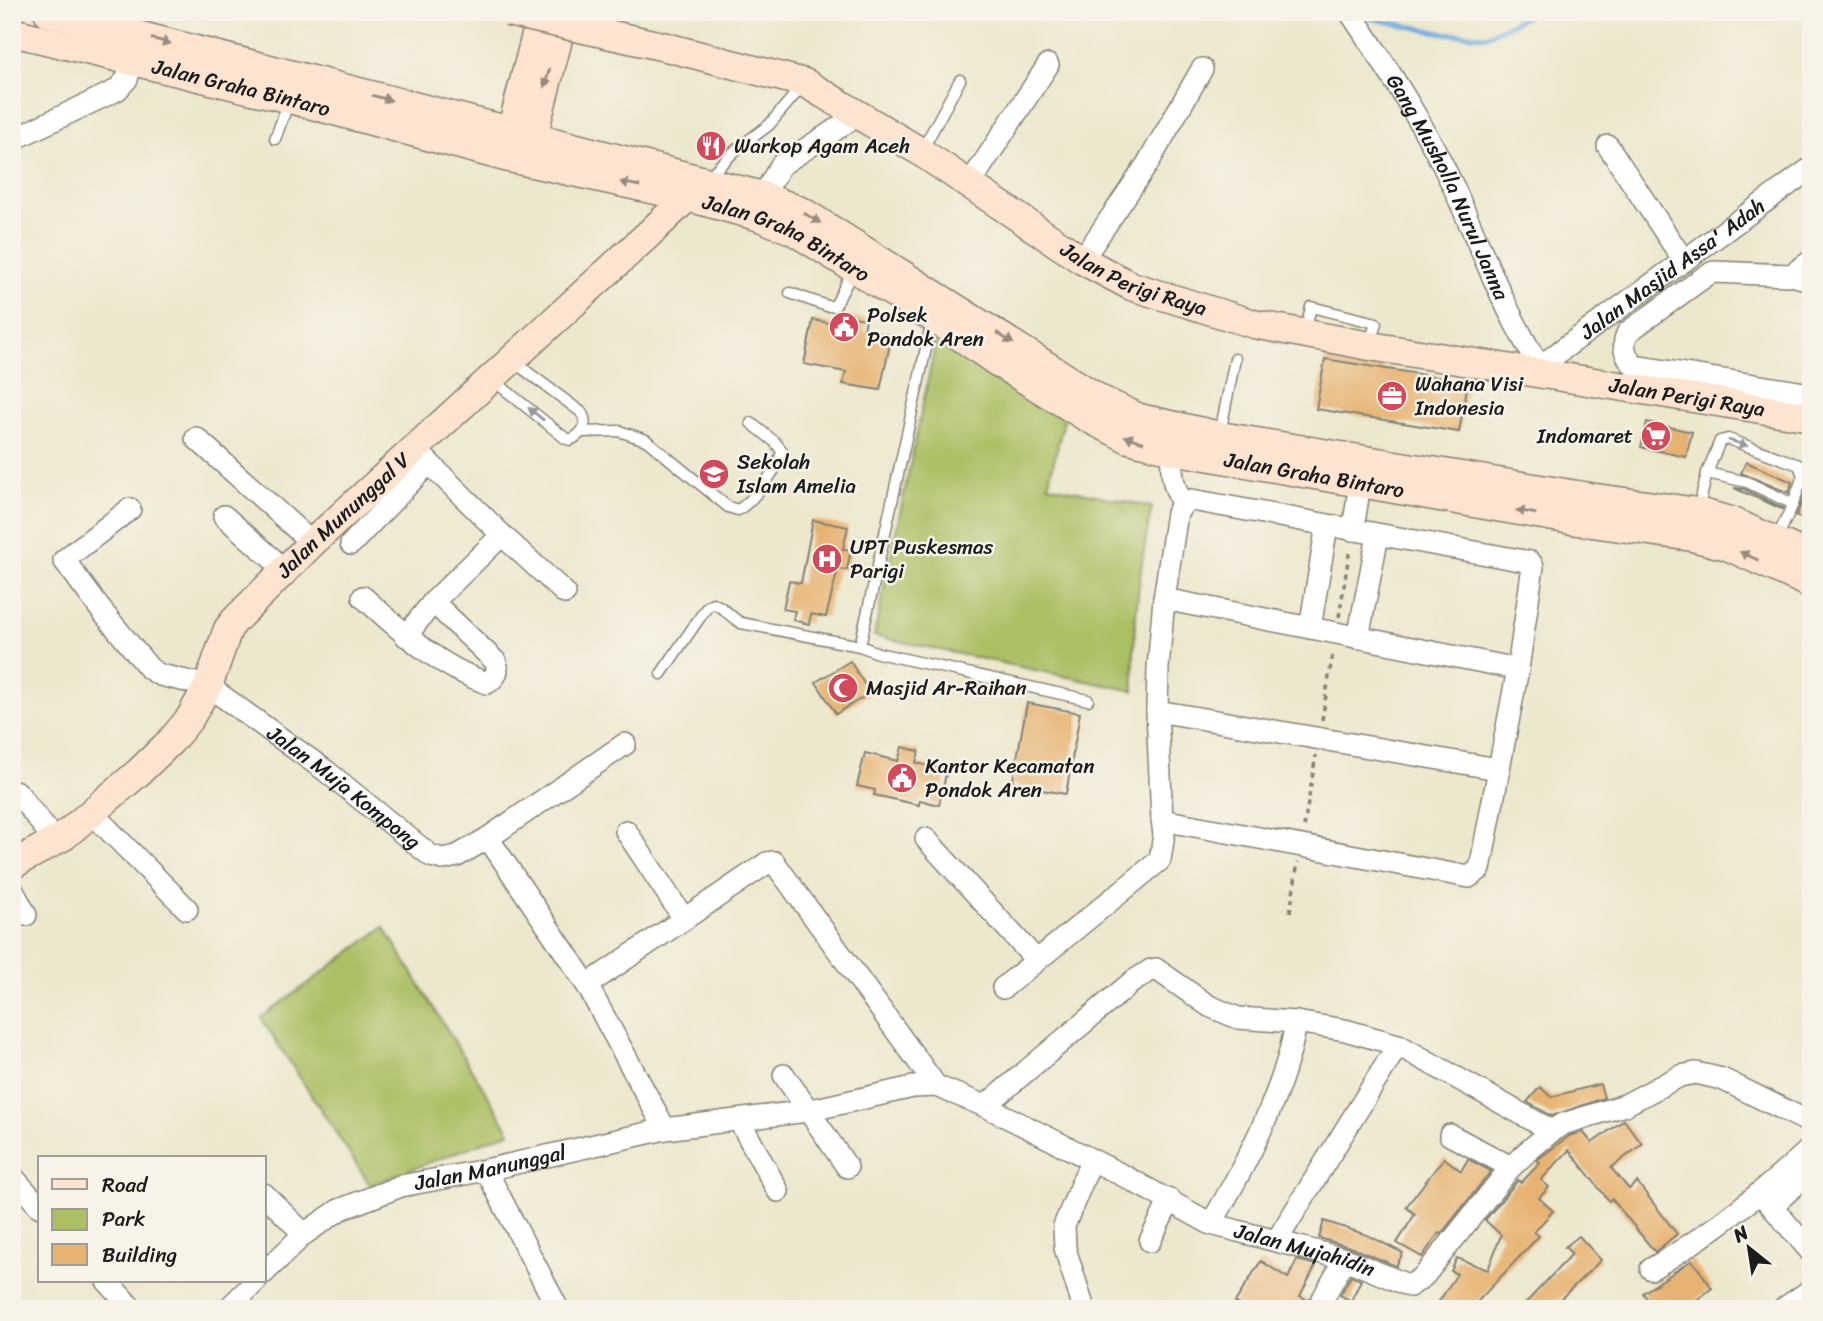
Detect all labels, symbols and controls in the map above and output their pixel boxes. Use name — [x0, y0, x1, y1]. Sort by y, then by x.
one-way arrow — [151, 36, 172, 46]
street label: Jalan Graha Bintaro — [148, 47, 335, 128]
street label: Gang Musholla Nurul Janna — [1376, 66, 1520, 307]
one-way arrow — [542, 68, 552, 89]
one-way arrow — [371, 93, 393, 104]
place label: Warkop Agam Aceh — [734, 127, 910, 165]
restaurant icon: Warkop Agam Aceh — [694, 129, 728, 163]
one-way arrow — [619, 178, 641, 189]
street label: Jalan Graha Bintaro — [697, 183, 878, 293]
street label: Jalan Masjid Assa' Adah — [1571, 188, 1774, 350]
one-way arrow — [803, 212, 822, 224]
street label: Jalan Perigi Raya — [1051, 231, 1212, 328]
place label: Polsek Pondok Aren — [867, 296, 984, 358]
public building icon: Polsek Pondok Aren — [827, 310, 861, 344]
one-way arrow — [996, 332, 1015, 345]
place label: Wahana Visi Indonesia — [1414, 365, 1524, 427]
street label: Jalan Perigi Raya — [1606, 366, 1768, 428]
office icon: Wahana Visi Indonesia — [1375, 379, 1409, 413]
one-way arrow — [527, 407, 544, 422]
place label: Indomaret — [1536, 417, 1633, 455]
supermarket icon: Indomaret — [1639, 419, 1673, 453]
one-way arrow — [1124, 434, 1145, 444]
one-way arrow — [1727, 438, 1748, 448]
street label: Jalan Graha Bintaro — [1221, 440, 1408, 509]
street label: Jalan Mununggal V — [267, 442, 420, 588]
place label: Sekolah Islam Amelia — [736, 443, 856, 505]
school or university icon: Sekolah Islam Amelia — [697, 457, 731, 491]
one-way arrow — [1515, 506, 1537, 517]
place label: UPT Puskesmas Parigi — [850, 528, 993, 590]
hospital icon: UPT Puskesmas Parigi — [810, 542, 844, 576]
one-way arrow — [1738, 550, 1759, 561]
place label: Masjid Ar-Raihan — [866, 669, 1027, 707]
mosque icon: Masjid Ar-Raihan — [826, 671, 860, 705]
street label: Jalan Muja Kompong — [258, 715, 430, 860]
place label: Kantor Kecamatan Pondok Aren — [925, 747, 1094, 809]
public building icon: Kantor Kecamatan Pondok Aren — [885, 761, 919, 795]
street label: Jalan Manunggal — [410, 1133, 571, 1202]
legend — [38, 1156, 266, 1282]
text: Road — [102, 1166, 149, 1204]
text: Park — [102, 1200, 145, 1238]
street label: Jalan Mujahidin — [1229, 1212, 1381, 1289]
north arrow — [1714, 1212, 1784, 1282]
text: N — [1726, 1216, 1755, 1252]
text: Building — [102, 1236, 178, 1274]

